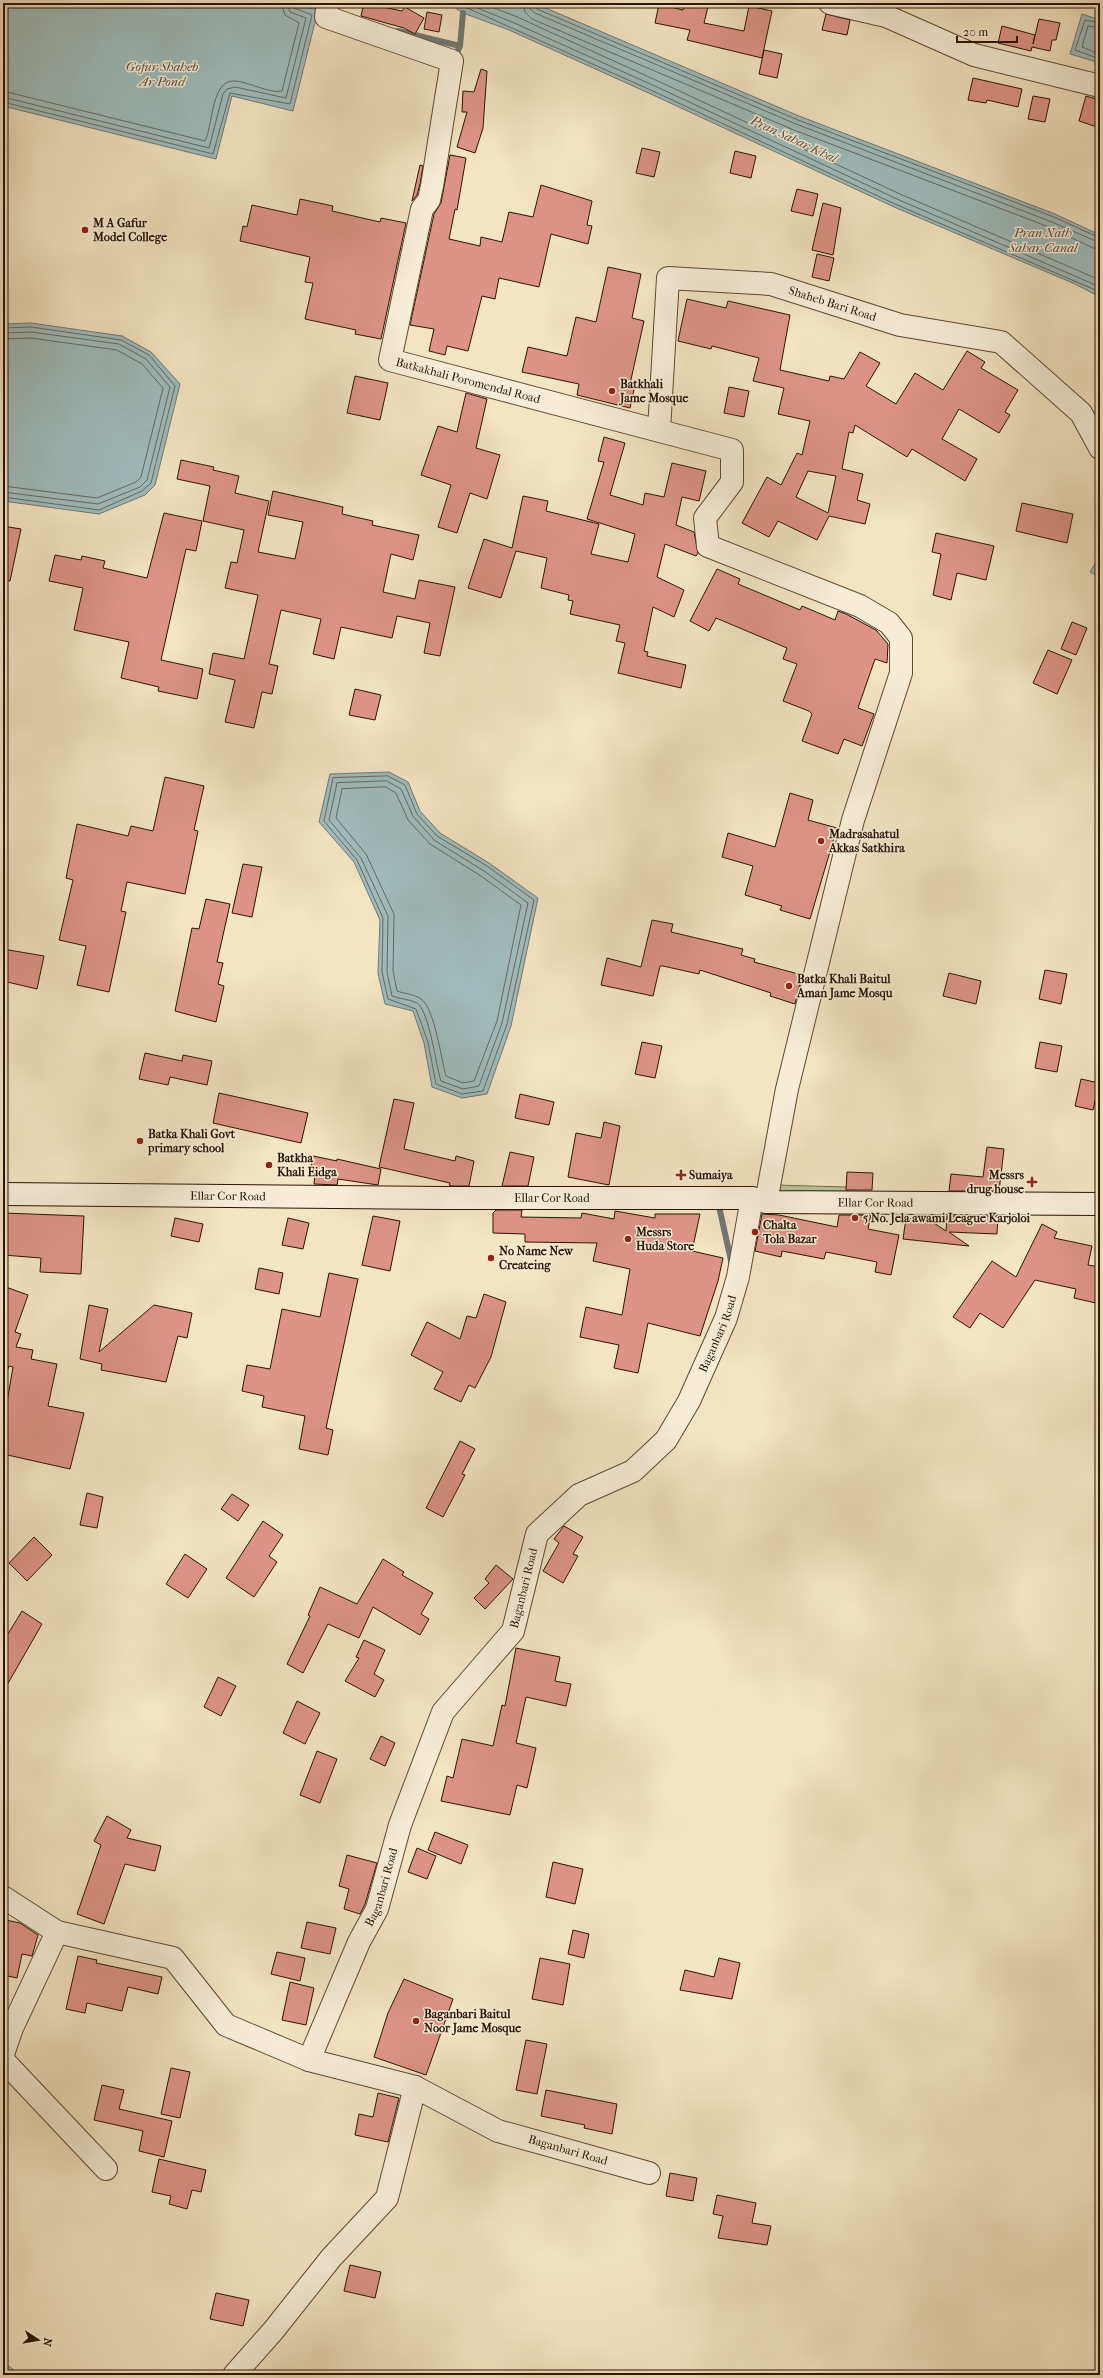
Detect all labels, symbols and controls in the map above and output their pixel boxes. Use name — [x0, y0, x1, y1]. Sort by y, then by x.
scale bar — [957, 18, 1017, 44]
text: 20 m — [963, 25, 988, 39]
water label: Gofur Shaheb Ar Pond — [126, 59, 198, 89]
water label: Pran Sahar Khal — [748, 112, 841, 166]
place label: M A Gafur Model College — [92, 216, 167, 245]
marker: M A Gafur Model College — [80, 225, 90, 235]
water label: Pran Nath Sahar Canal — [1008, 225, 1079, 255]
street label: Shaheb Bari Road — [787, 283, 879, 324]
street label: Batkakhali Poromendal Road — [394, 355, 542, 406]
place label: Batkhali Jame Mosque — [618, 377, 689, 406]
marker: Batkhali Jame Mosque — [607, 386, 617, 396]
place label: Madrasahatul Akkas Satkhira — [828, 827, 905, 855]
marker: Madrasahatul Akkas Satkhira — [816, 836, 826, 846]
place label: Batka Khali Baitul Aman Jame Mosqu — [796, 972, 893, 1001]
marker: Batka Khali Baitul Aman Jame Mosqu — [784, 981, 794, 991]
place label: Batka Khali Govt primary school — [147, 1127, 236, 1156]
marker: Batka Khali Govt primary school — [135, 1136, 145, 1146]
place label: Batkha Khali Eidga — [277, 1151, 337, 1180]
marker: Batkha Khali Eidga — [264, 1160, 274, 1170]
place label: Sumaiya — [689, 1168, 733, 1183]
place label: Messrs drug house — [967, 1168, 1025, 1197]
marker: Sumaiya — [676, 1170, 686, 1180]
marker: Messrs drug house — [1027, 1177, 1037, 1187]
street label: Ellar Cor Road — [190, 1189, 266, 1203]
street label: Ellar Cor Road — [514, 1191, 590, 1205]
street label: Ellar Cor Road — [837, 1195, 914, 1210]
place label: 5 No. Jela awami League Karjoloi — [863, 1211, 1031, 1226]
marker: 5 No. Jela awami League Karjoloi — [850, 1213, 860, 1223]
place label: Chalta Tola Bazar — [762, 1218, 818, 1246]
place label: Messrs Huda Store — [635, 1225, 694, 1253]
marker: Chalta Tola Bazar — [750, 1227, 760, 1237]
marker: Messrs Huda Store — [623, 1234, 633, 1244]
place label: No Name New Createing — [499, 1244, 574, 1273]
marker: No Name New Createing — [486, 1253, 496, 1263]
street label: Baganbari Road — [696, 1293, 739, 1374]
street label: Baganbari Road — [507, 1546, 540, 1630]
street label: Baganbari Road — [362, 1846, 401, 1929]
place label: Baganbari Baitul Noor Jame Mosque — [424, 2007, 521, 2036]
marker: Baganbari Baitul Noor Jame Mosque — [411, 2016, 421, 2026]
street label: Baganbari Road — [527, 2132, 610, 2168]
north arrow — [18, 2320, 58, 2360]
text: N — [40, 2337, 55, 2348]

